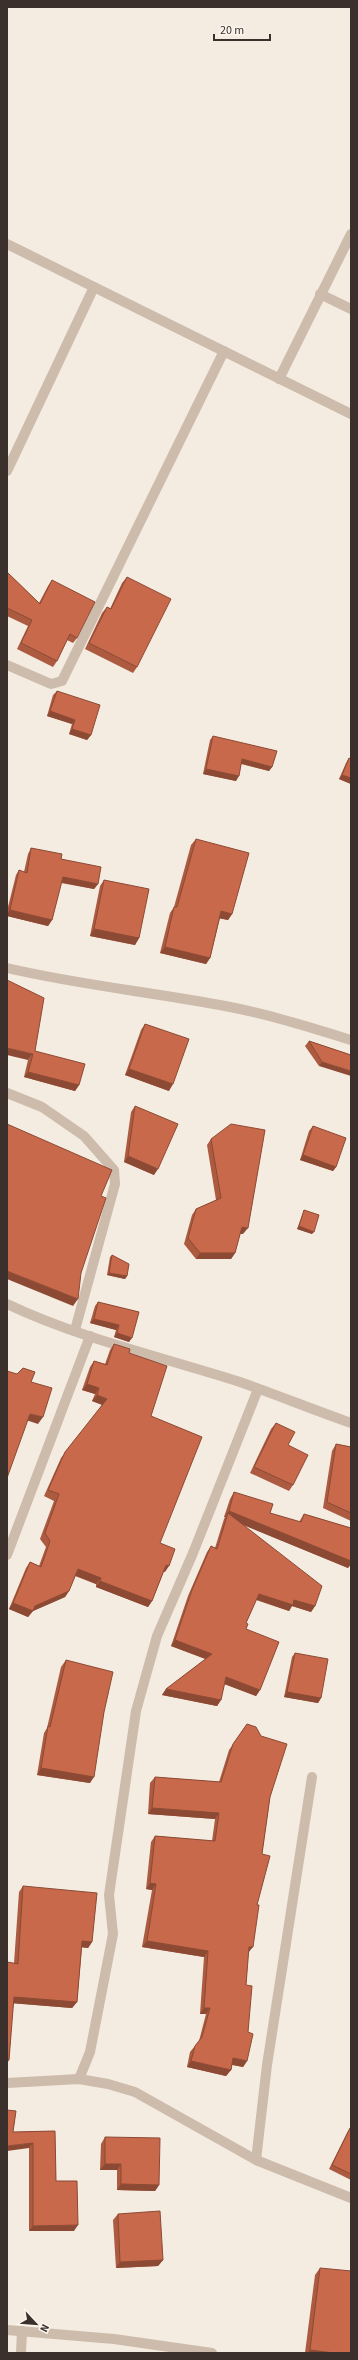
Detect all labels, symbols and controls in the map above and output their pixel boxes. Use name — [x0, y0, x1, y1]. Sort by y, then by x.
scale bar — [214, 16, 270, 42]
text: 20 m — [220, 22, 244, 39]
north arrow — [16, 2304, 56, 2344]
text: N — [36, 2322, 53, 2335]

